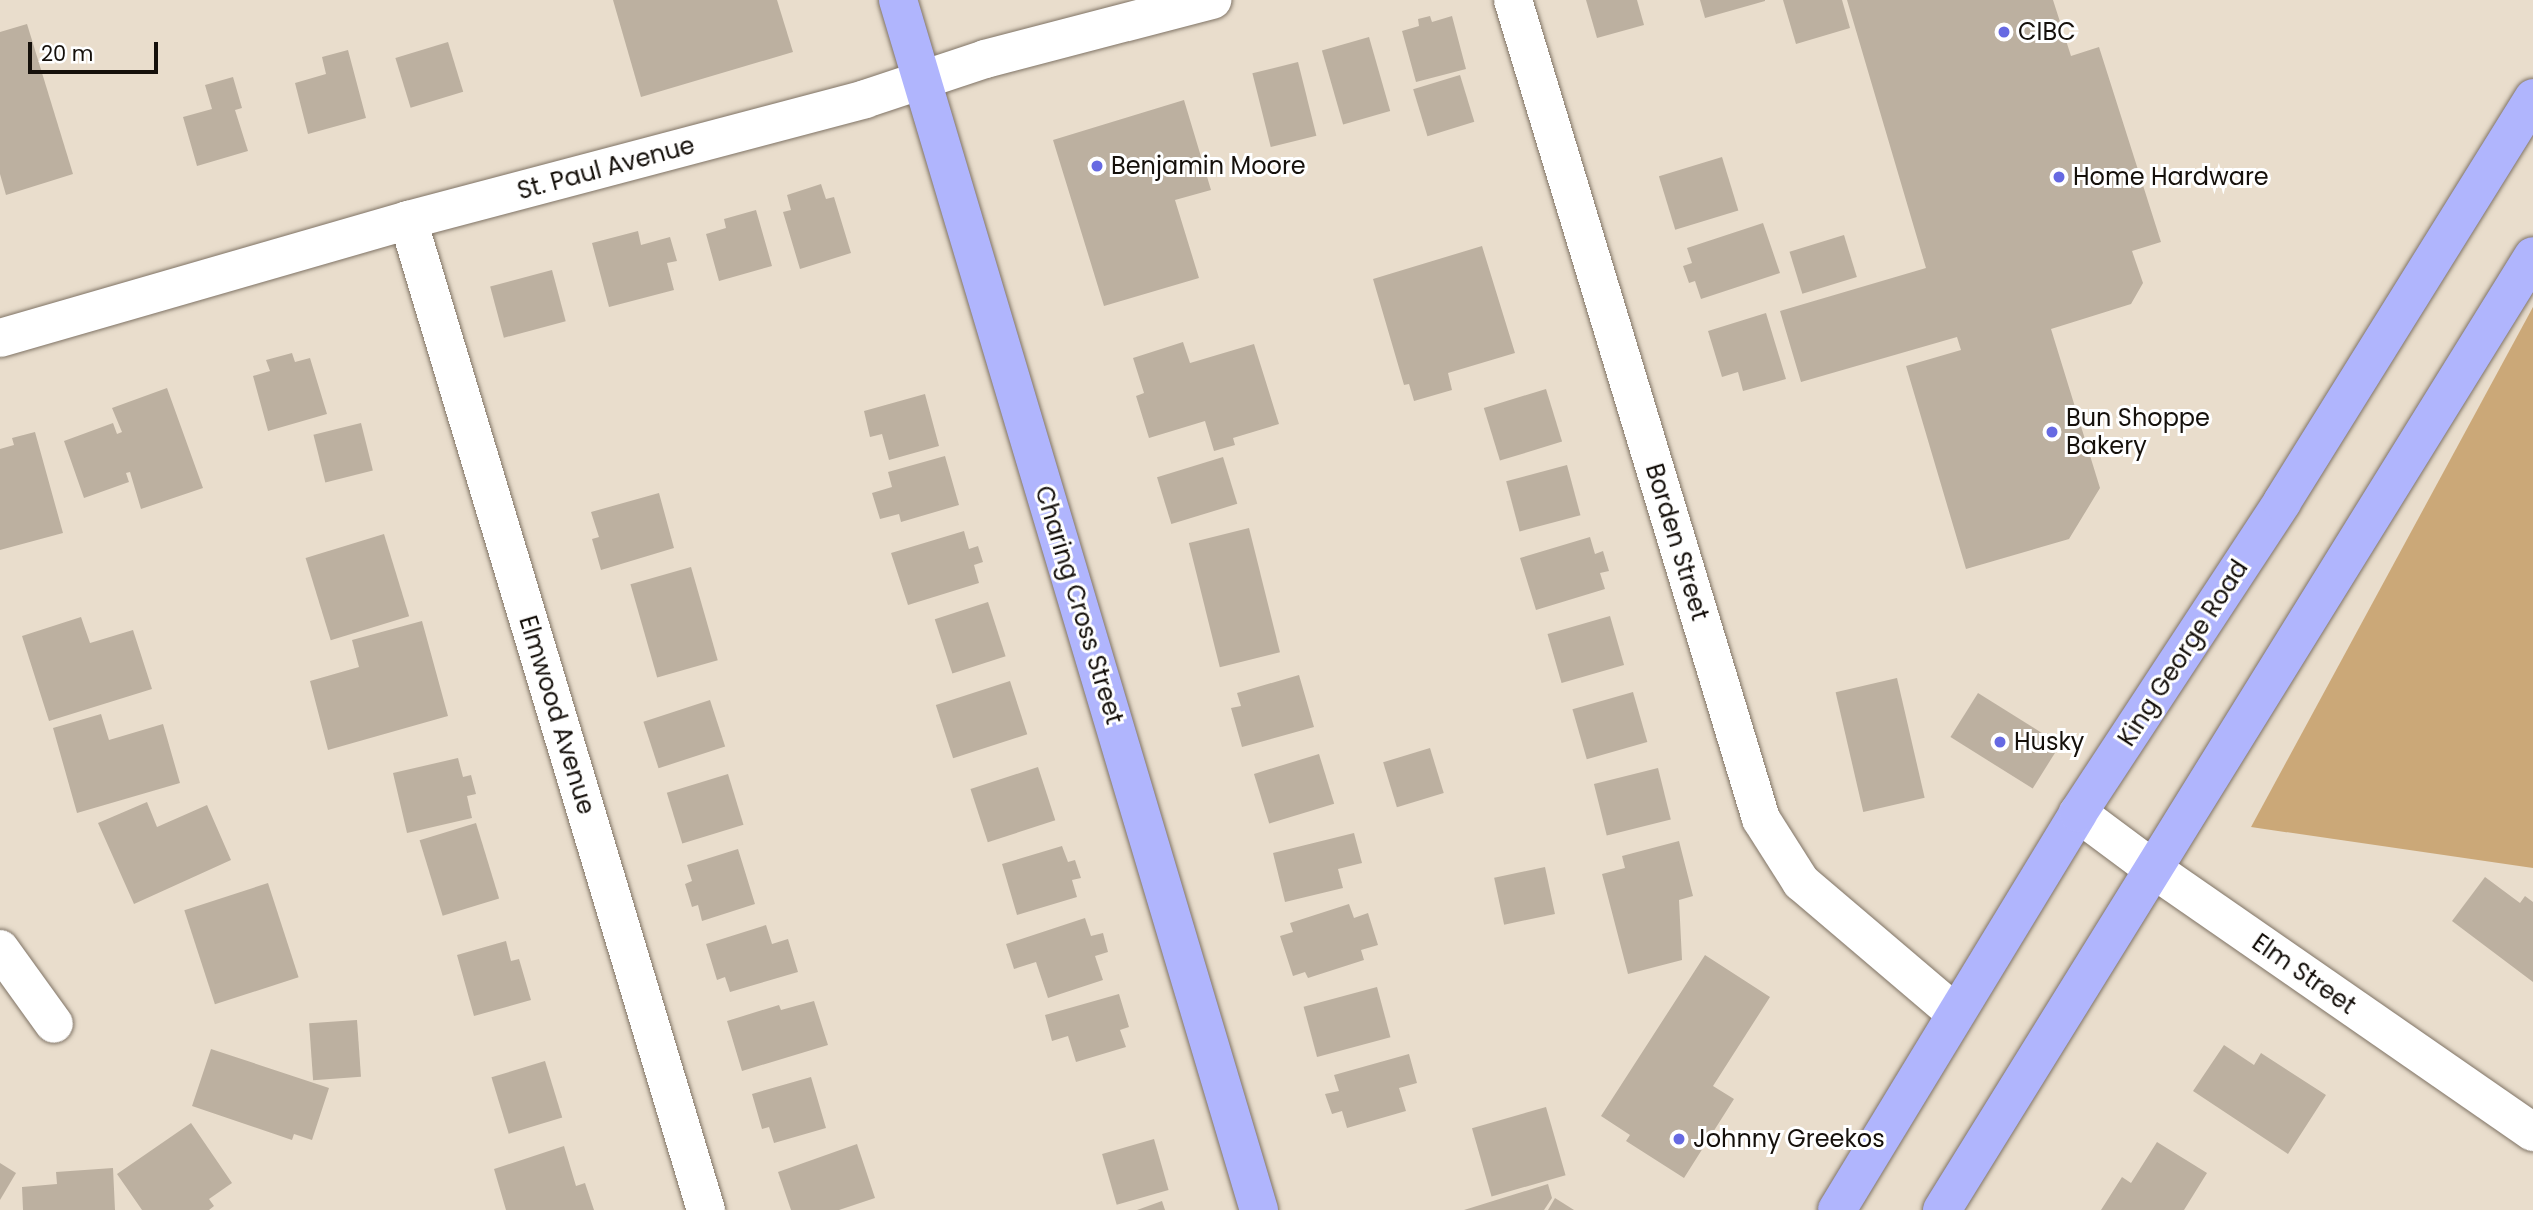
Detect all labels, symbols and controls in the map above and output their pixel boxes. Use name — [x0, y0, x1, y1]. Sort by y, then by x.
place label: CIBC — [2018, 18, 2076, 46]
marker: CIBC — [1996, 24, 2012, 40]
scale bar — [32, 28, 161, 72]
text: 20 m — [41, 39, 94, 68]
street label: St. Paul Avenue — [514, 131, 698, 205]
place label: Benjamin Moore — [1111, 152, 1306, 180]
marker: Benjamin Moore — [1089, 158, 1105, 174]
place label: Home Hardware — [2073, 163, 2269, 191]
marker: Home Hardware — [2051, 169, 2067, 185]
place label: Bun Shoppe Bakery — [2066, 404, 2210, 460]
marker: Bun Shoppe Bakery — [2044, 424, 2060, 440]
street label: Borden Street — [1640, 460, 1714, 624]
street label: Charing Cross Street — [1029, 482, 1129, 728]
street label: King George Road — [2112, 555, 2254, 751]
street label: Elmwood Avenue — [513, 612, 601, 818]
place label: Husky — [2014, 728, 2084, 756]
marker: Husky — [1992, 734, 2008, 750]
street label: Elm Street — [2247, 928, 2361, 1020]
place label: Johnny Greekos — [1693, 1125, 1885, 1153]
marker: Johnny Greekos — [1671, 1131, 1687, 1147]

